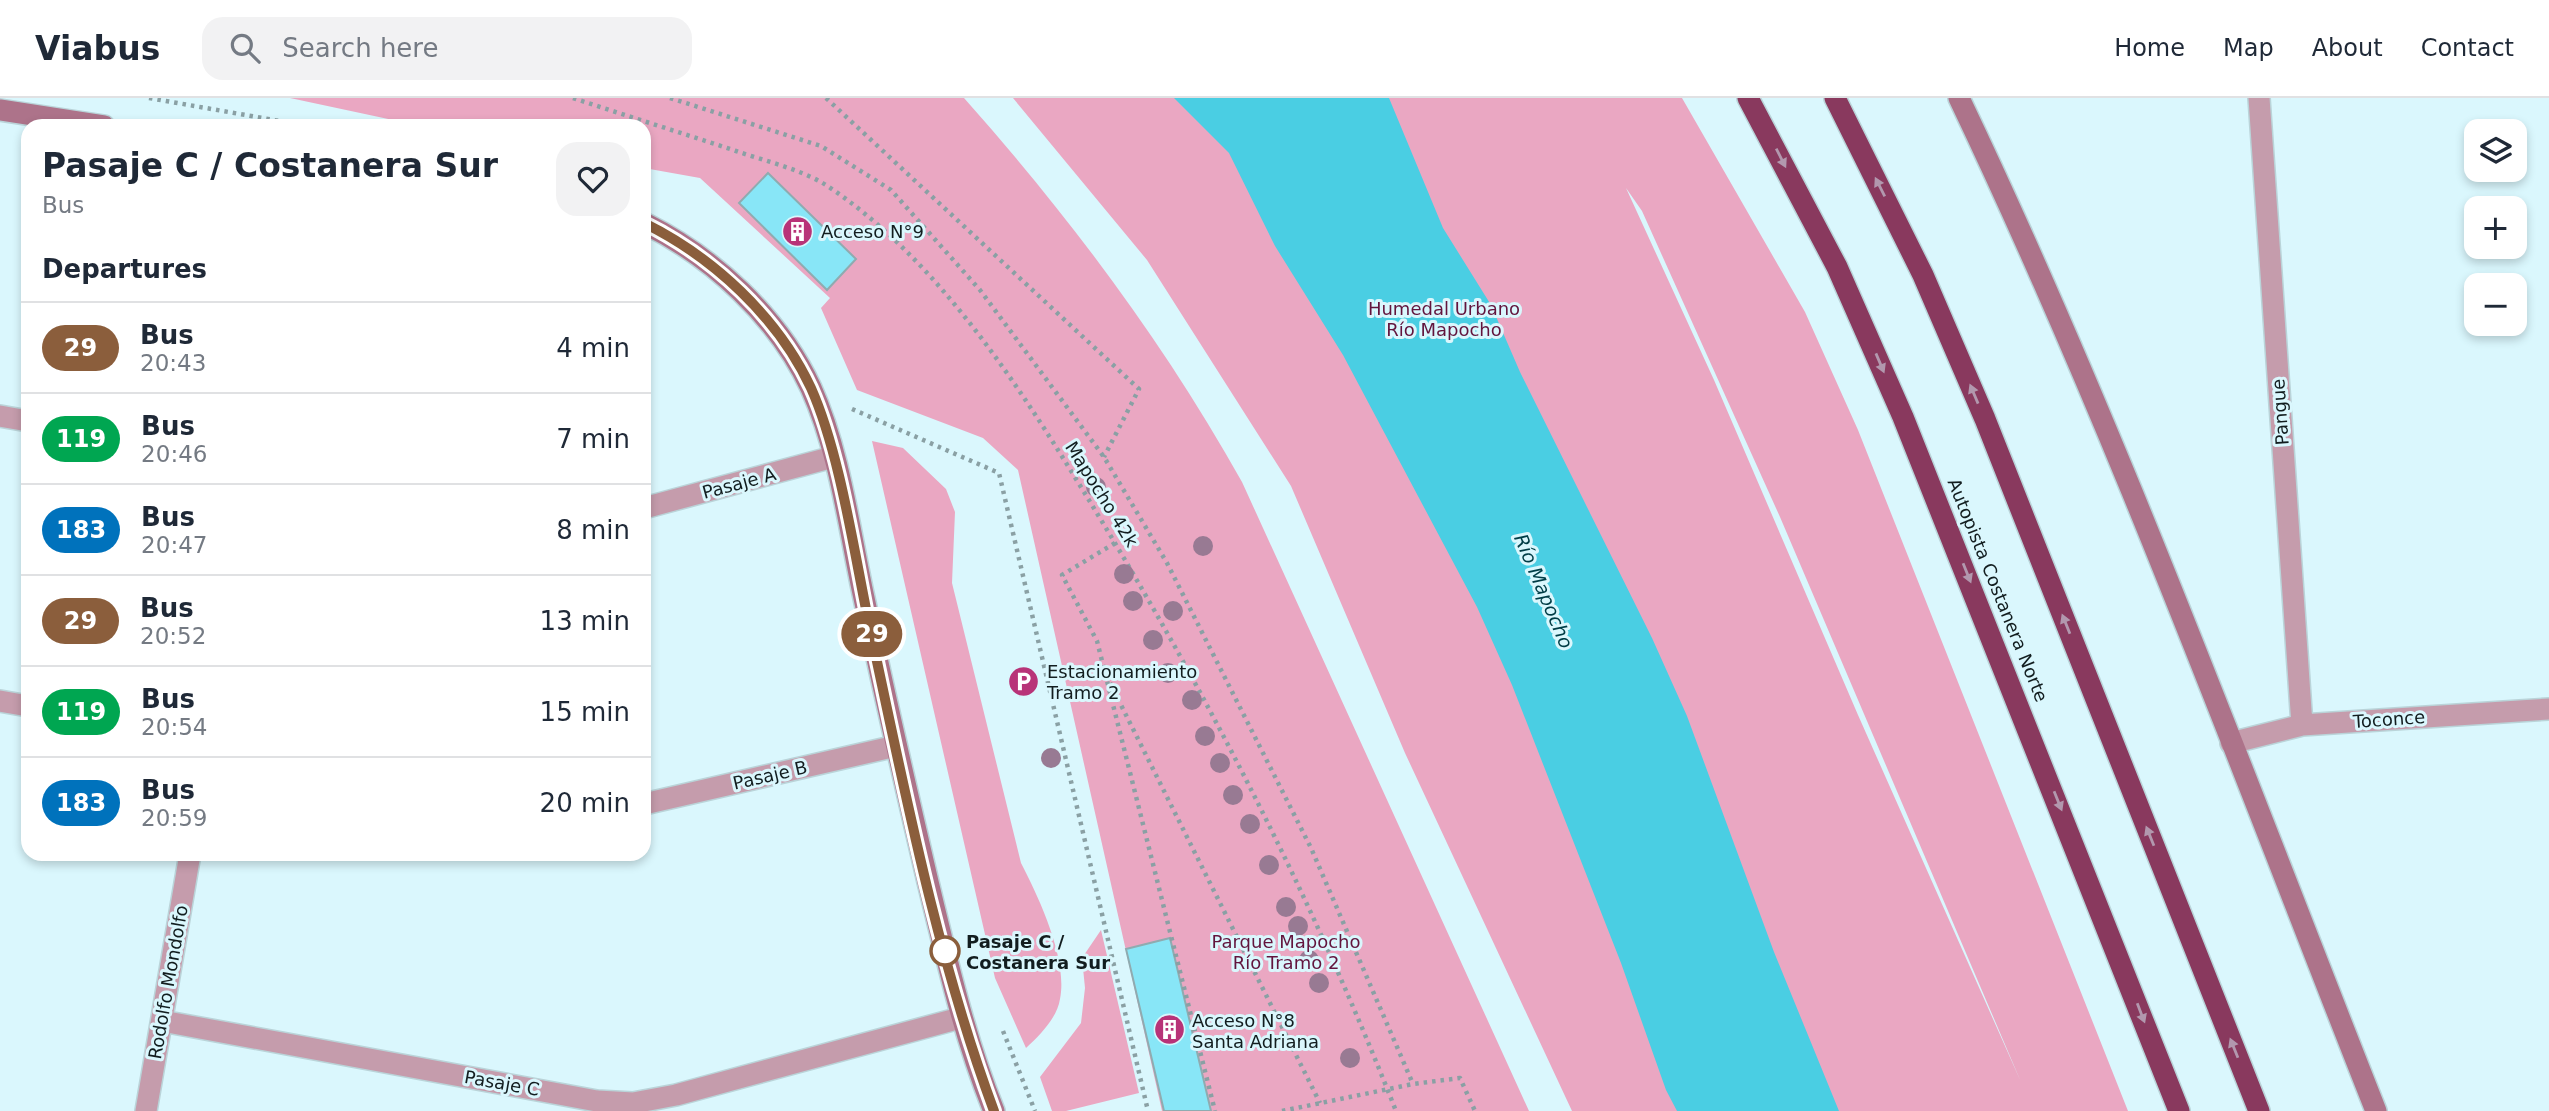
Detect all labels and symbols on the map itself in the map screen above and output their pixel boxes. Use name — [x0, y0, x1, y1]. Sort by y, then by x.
one-way arrow — [1775, 148, 1787, 168]
one-way arrow — [1875, 176, 1887, 196]
building icon: Acceso N°9 — [781, 214, 815, 248]
place label: Acceso N°9 — [821, 221, 924, 242]
park label: Humedal Urbano Río Mapocho — [1368, 298, 1520, 340]
one-way arrow — [1874, 353, 1885, 374]
street label: Pangue — [2267, 378, 2293, 446]
one-way arrow — [1969, 383, 1980, 404]
street label: Mapocho 42k — [1061, 437, 1143, 551]
street label: Pasaje A — [700, 463, 779, 503]
street label: Autopista Costanera Norte — [1943, 475, 2053, 705]
water label: Río Mapocho — [1510, 531, 1578, 651]
one-way arrow — [1961, 563, 1972, 584]
line badge: 29 — [840, 611, 903, 657]
one-way arrow — [2061, 614, 2072, 635]
place label: Estacionamiento Tramo 2 — [1046, 661, 1197, 703]
parking icon: Estacionamiento Tramo 2 — [1007, 664, 1041, 698]
street label: Toconce — [2351, 706, 2426, 732]
street label: Pasaje B — [731, 756, 809, 794]
one-way arrow — [2052, 791, 2063, 812]
one-way arrow — [2145, 825, 2156, 846]
street label: Rodolfo Mondolfo — [144, 903, 192, 1061]
place label: Pasaje C / Costanera Sur — [966, 931, 1110, 973]
park label: Parque Mapocho Río Tramo 2 — [1211, 931, 1361, 973]
marker: Pasaje C / Costanera Sur — [930, 936, 960, 966]
one-way arrow — [2136, 1002, 2147, 1023]
place label: Acceso N°8 Santa Adriana — [1192, 1010, 1319, 1052]
building icon: Acceso N°8 Santa Adriana — [1152, 1013, 1186, 1047]
one-way arrow — [2228, 1037, 2239, 1058]
street label: Pasaje C — [463, 1066, 541, 1100]

